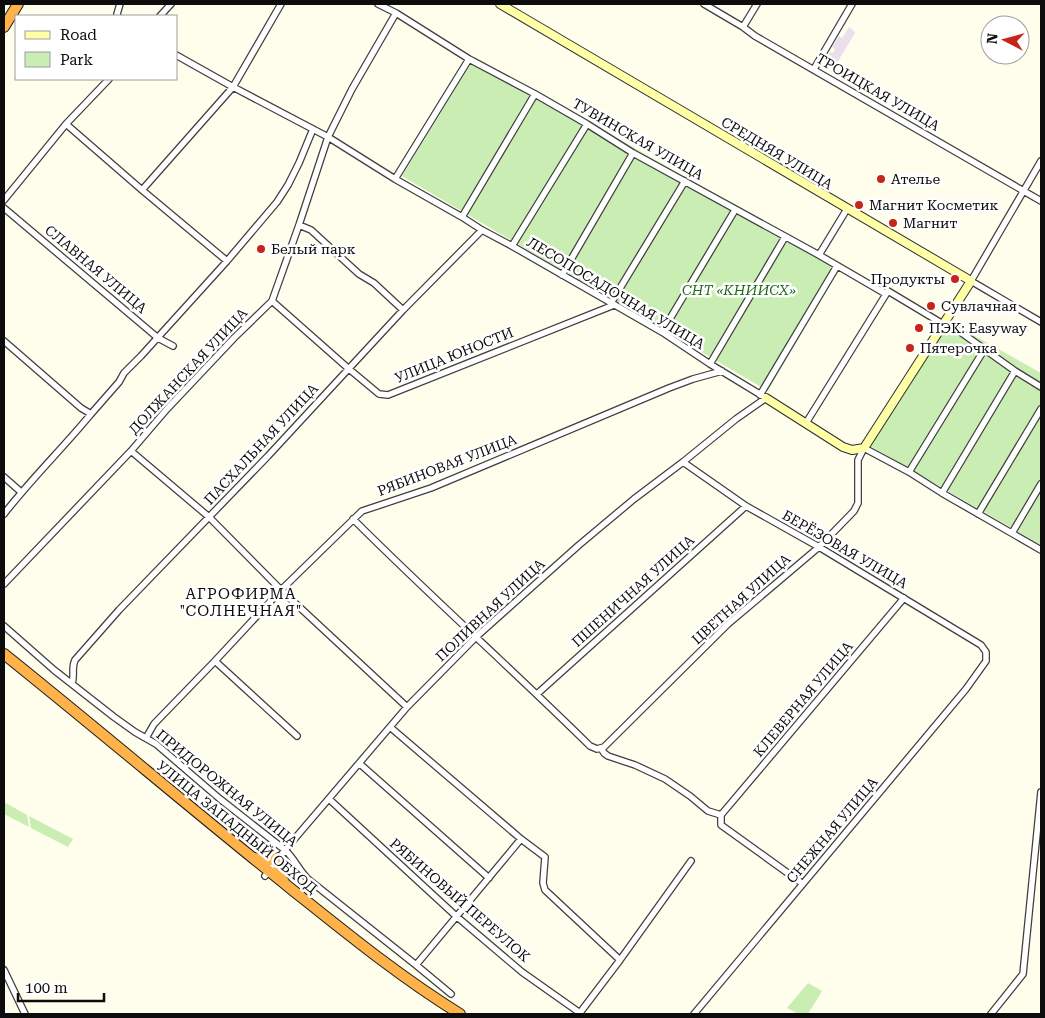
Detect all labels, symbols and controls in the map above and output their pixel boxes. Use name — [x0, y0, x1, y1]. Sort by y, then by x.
legend — [15, 15, 178, 80]
north arrow — [980, 15, 1030, 65]
text: Road — [60, 26, 97, 44]
text: N — [984, 32, 1001, 45]
street label: ТРОИЦКАЯ УЛИЦА — [813, 50, 943, 134]
text: Park — [60, 51, 94, 69]
street label: ТУВИНСКАЯ УЛИЦА — [570, 95, 707, 183]
street label: СРЕДНЯЯ УЛИЦА — [719, 113, 836, 193]
place label: Ателье — [891, 171, 940, 187]
marker: Ателье — [875, 173, 887, 185]
place label: Магнит Косметик — [869, 197, 999, 213]
marker: Магнит Косметик — [853, 199, 865, 211]
place label: Магнит — [903, 215, 957, 231]
marker: Магнит — [887, 217, 899, 229]
street label: СЛАВНАЯ УЛИЦА — [42, 222, 150, 316]
street label: ЛЕСОПОСАДОЧНАЯ УЛИЦА — [524, 234, 708, 353]
place label: Белый парк — [271, 241, 356, 257]
marker: Белый парк — [255, 243, 267, 255]
place label: Продукты — [871, 271, 945, 287]
marker: Продукты — [949, 273, 961, 285]
park label: СНТ «КНИИСХ» — [682, 282, 796, 298]
place label: Сувлачная — [941, 298, 1017, 314]
marker: Сувлачная — [925, 300, 937, 312]
street label: ДОЛЖАНСКАЯ УЛИЦА — [126, 305, 251, 437]
place label: ПЭК: Easyway — [929, 320, 1028, 336]
marker: ПЭК: Easyway — [913, 322, 925, 334]
street label: УЛИЦА ЮНОСТИ — [392, 324, 516, 386]
place label: Пятерочка — [920, 340, 997, 356]
marker: Пятерочка — [904, 342, 916, 354]
street label: ПАСХАЛЬНАЯ УЛИЦА — [201, 380, 321, 508]
street label: РЯБИНОВАЯ УЛИЦА — [375, 431, 519, 499]
street label: БЕРЁЗОВАЯ УЛИЦА — [780, 507, 911, 591]
street label: ПШЕНИЧНАЯ УЛИЦА — [569, 532, 698, 650]
street label: ЦВЕТНАЯ УЛИЦА — [688, 550, 794, 647]
street label: ПОЛИВНАЯ УЛИЦА — [432, 555, 548, 664]
district label: АГРОФИРМА "СОЛНЕЧНАЯ" — [180, 585, 303, 620]
street label: КЛЕВЕРНАЯ УЛИЦА — [750, 638, 856, 760]
street label: ПРИДОРОЖНАЯ УЛИЦА — [153, 726, 301, 850]
street label: УЛИЦА ЗАПАДНЫЙ ОБХОД — [154, 757, 320, 897]
street label: СНЕЖНАЯ УЛИЦА — [783, 774, 881, 886]
street label: РЯБИНОВЫЙ ПЕРЕУЛОК — [387, 835, 533, 965]
scale bar — [18, 970, 104, 1002]
text: 100 m — [25, 979, 68, 997]

